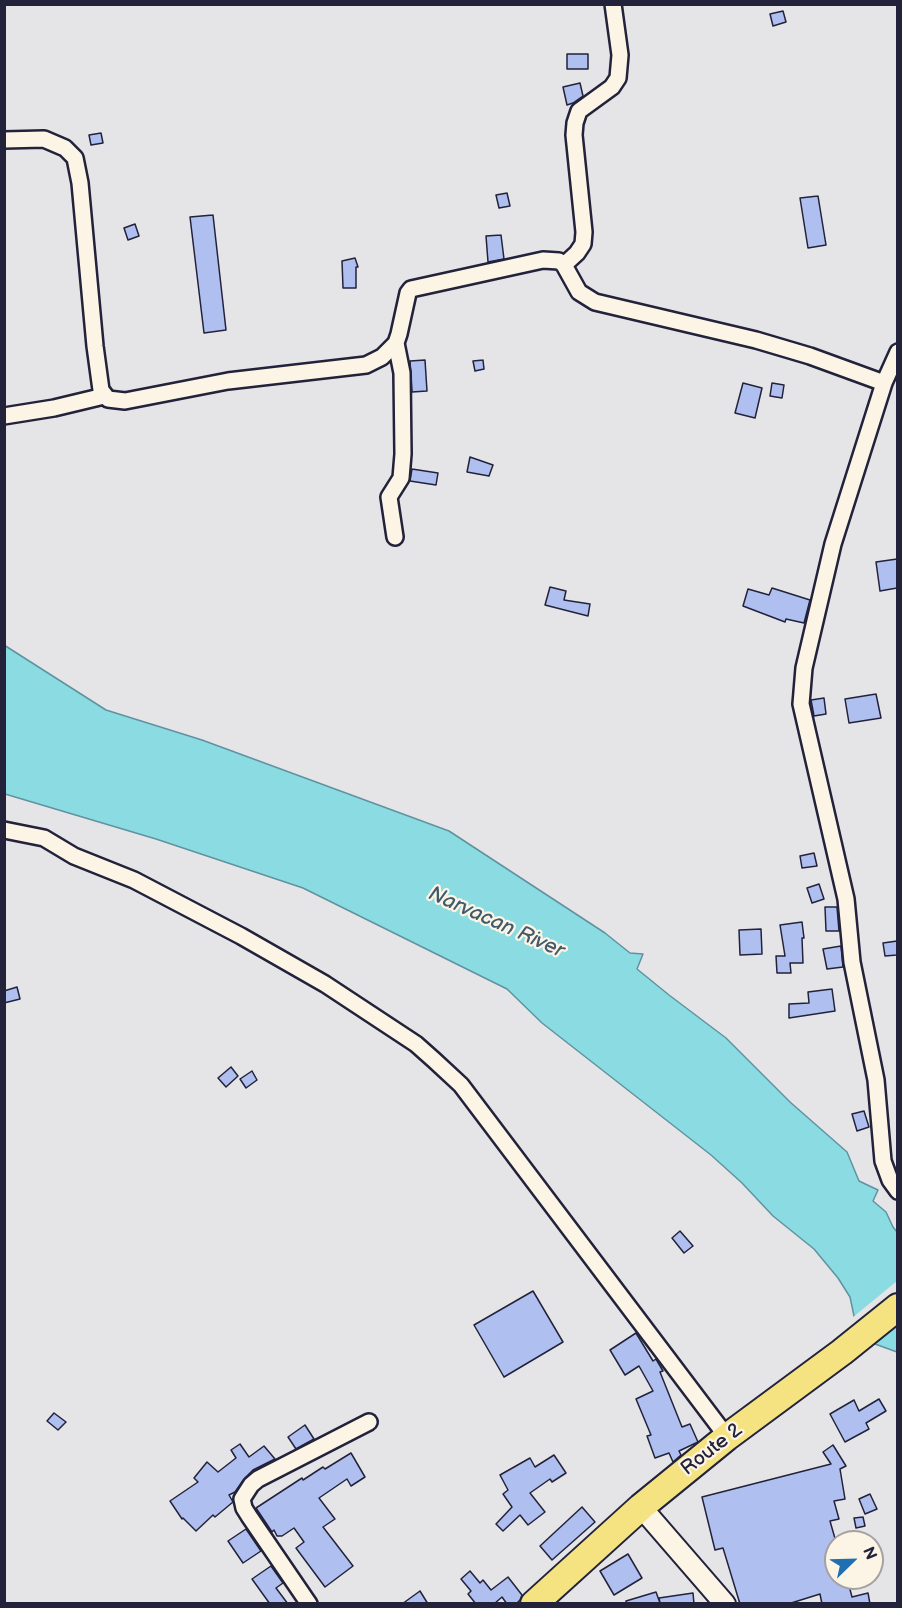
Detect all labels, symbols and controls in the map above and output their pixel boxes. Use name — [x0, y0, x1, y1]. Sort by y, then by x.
water label: Narvacan River — [424, 882, 568, 964]
street label: Route 2 — [677, 1419, 747, 1481]
north arrow — [824, 1530, 884, 1590]
text: N — [858, 1544, 880, 1563]

